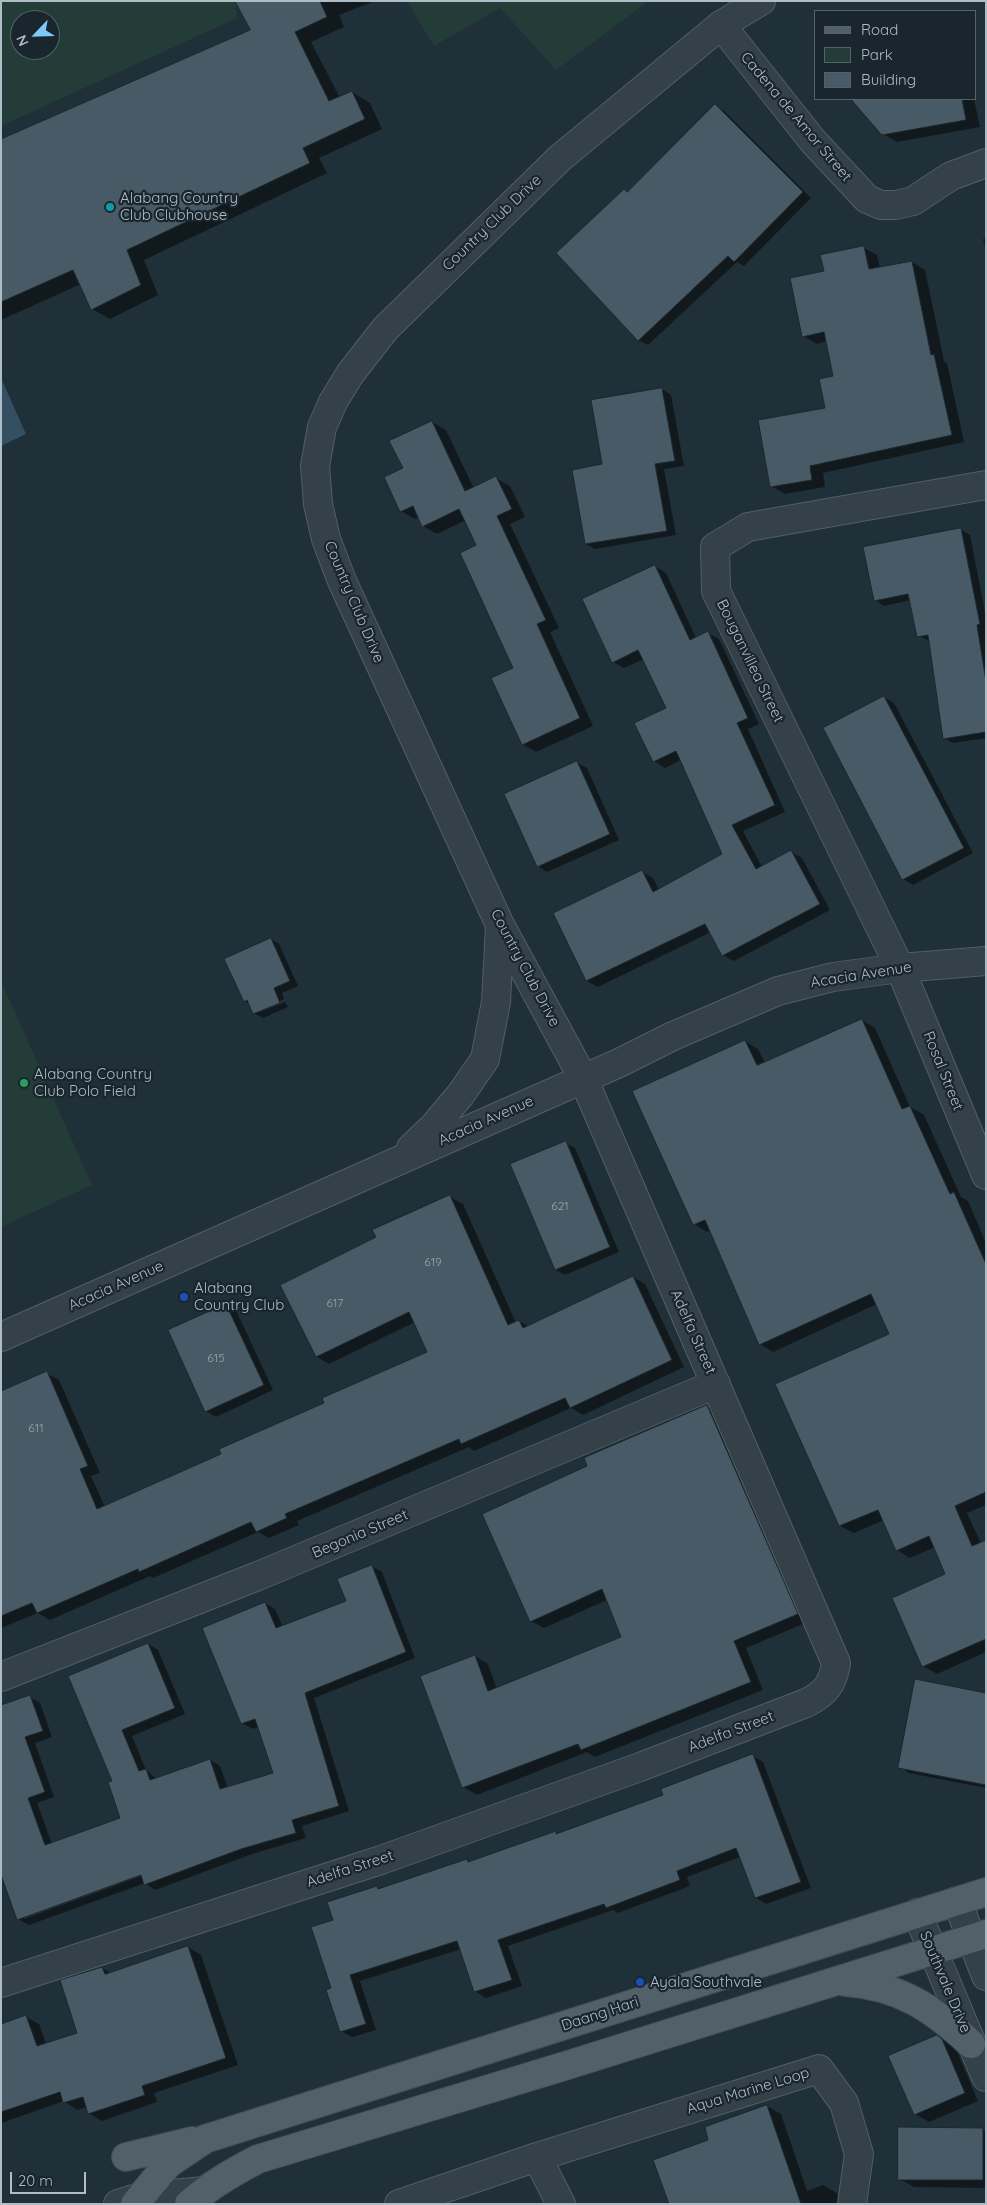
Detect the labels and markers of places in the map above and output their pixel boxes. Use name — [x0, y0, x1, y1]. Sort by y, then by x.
place label: Alabang Country Club Clubhouse — [120, 189, 238, 224]
marker: Alabang Country Club Clubhouse — [104, 201, 116, 213]
place label: Alabang Country Club Polo Field — [34, 1065, 152, 1100]
marker: Alabang Country Club Polo Field — [18, 1077, 30, 1089]
place label: Alabang Country Club — [194, 1279, 284, 1314]
marker: Alabang Country Club — [178, 1291, 190, 1303]
place label: Ayala Southvale — [650, 1973, 762, 1991]
marker: Ayala Southvale — [634, 1976, 646, 1988]

